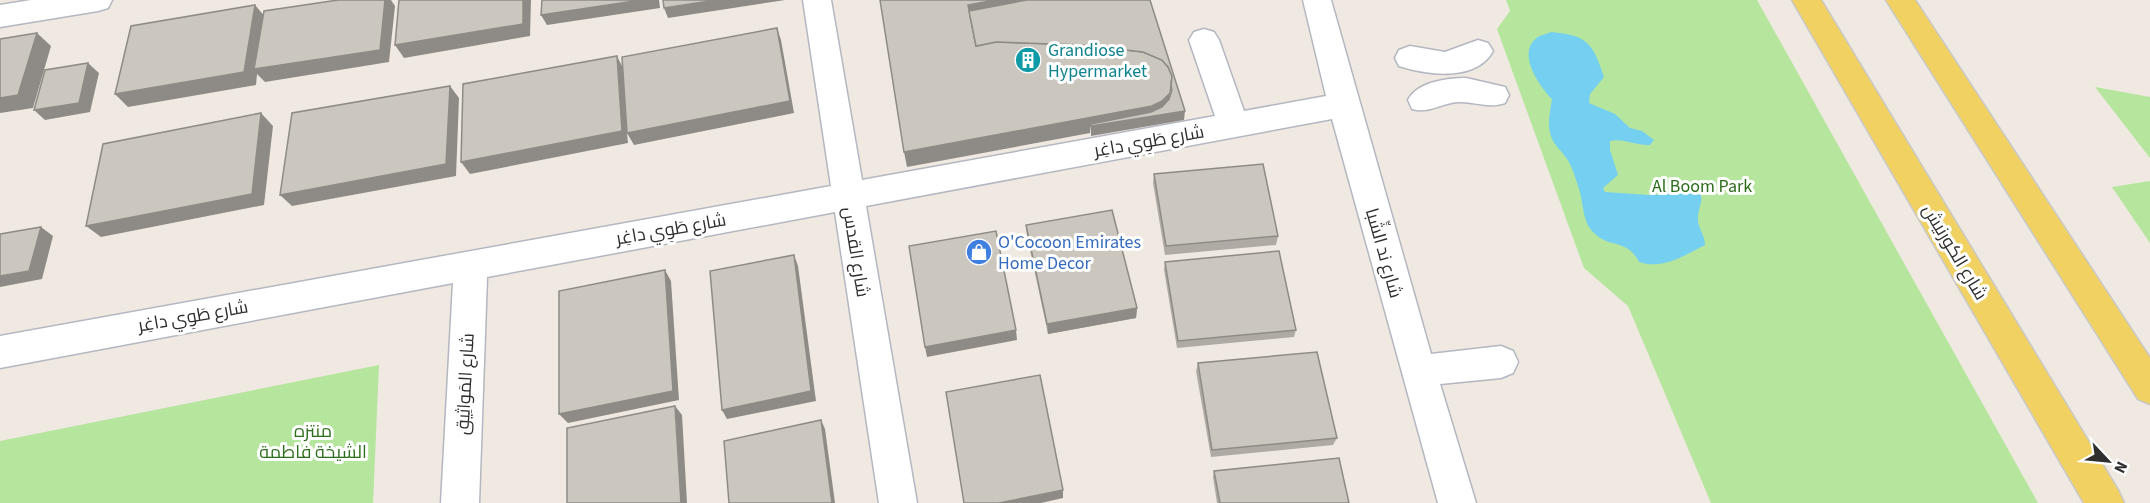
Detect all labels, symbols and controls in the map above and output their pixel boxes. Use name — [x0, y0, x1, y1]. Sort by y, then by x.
place label: Grandiose Hypermarket — [1048, 38, 1147, 84]
building icon: Grandiose Hypermarket — [1013, 45, 1043, 75]
street label: شارع طَوِي داغِر — [1091, 119, 1206, 165]
park label: Al Boom Park — [1652, 174, 1752, 199]
street label: شارع الكورنيش — [1916, 200, 1993, 305]
street label: شارع ند الشِّبا — [1359, 204, 1412, 301]
street label: شارع القدس — [836, 205, 875, 299]
street label: شارع طَوِي داغِر — [613, 207, 728, 253]
place label: O'Cocoon Emirates Home Decor — [998, 230, 1141, 276]
shop icon: O'Cocoon Emirates Home Decor — [964, 237, 994, 267]
street label: شارع طَوِي داغِر — [135, 294, 250, 340]
street label: شارع المَواثِيق — [450, 333, 481, 436]
park label: منتزه الشيخة فاطمة — [259, 419, 367, 465]
north arrow — [2078, 431, 2138, 491]
text: N — [2108, 458, 2133, 477]

